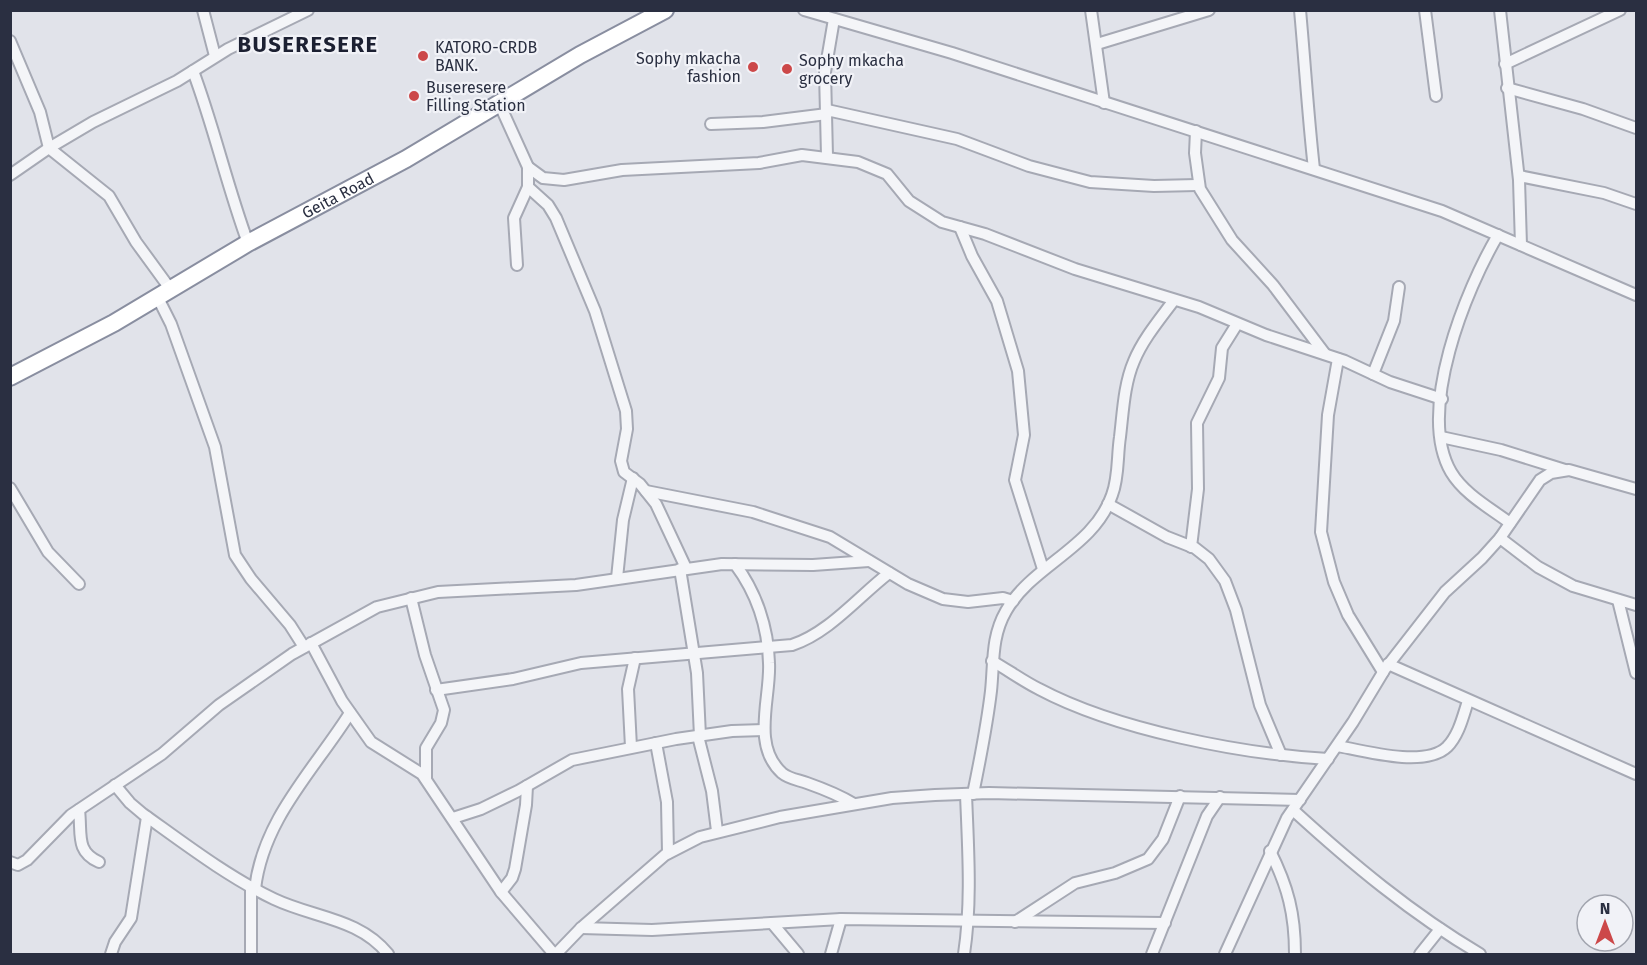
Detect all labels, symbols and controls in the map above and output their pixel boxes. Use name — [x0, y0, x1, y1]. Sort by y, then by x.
district label: BUSERESERE — [237, 31, 379, 58]
place label: KATORO-CRDB BANK. — [435, 38, 538, 75]
marker: KATORO-CRDB BANK. — [416, 49, 430, 63]
place label: Sophy mkacha fashion — [636, 49, 741, 86]
place label: Sophy mkacha grocery — [799, 51, 904, 88]
marker: Sophy mkacha fashion — [746, 60, 760, 74]
marker: Sophy mkacha grocery — [780, 62, 794, 76]
place label: Buseresere Filling Station — [426, 78, 526, 115]
marker: Buseresere Filling Station — [407, 89, 421, 103]
street label: Geita Road — [299, 169, 377, 223]
north arrow — [1575, 893, 1635, 953]
text: N — [1600, 899, 1610, 918]

